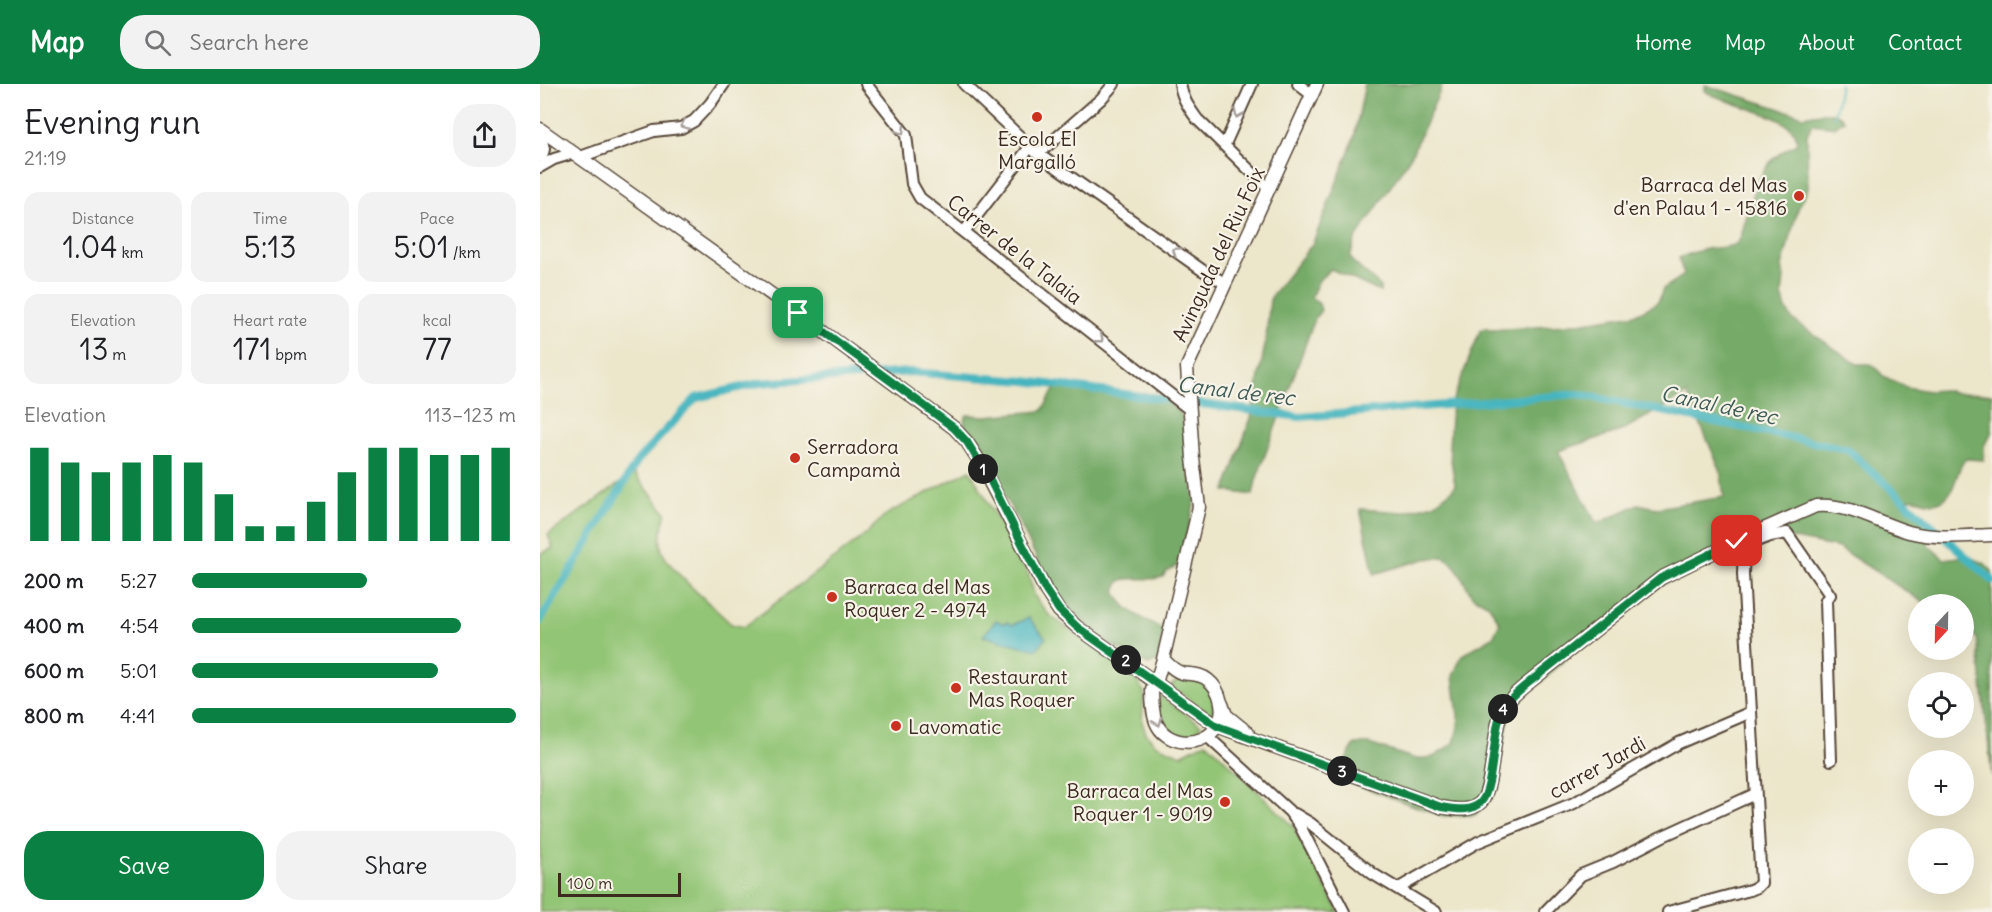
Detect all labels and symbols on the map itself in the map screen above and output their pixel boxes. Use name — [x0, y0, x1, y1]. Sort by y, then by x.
one-way arrow — [1234, 107, 1246, 118]
marker: Escola El Margalló — [1030, 110, 1044, 124]
one-way arrow — [680, 118, 691, 130]
one-way arrow — [894, 125, 905, 135]
place label: Escola El Margalló — [998, 126, 1077, 174]
street label: Avinguda del Riu Foix — [1166, 162, 1270, 346]
place label: Barraca del Mas d'en Palau 1 - 15816 — [1613, 172, 1787, 220]
street label: Carrer de la Talaia — [943, 189, 1087, 309]
marker: Barraca del Mas d'en Palau 1 - 15816 — [1792, 189, 1806, 203]
one-way arrow — [1171, 247, 1182, 258]
pin — [772, 287, 823, 338]
one-way arrow — [1093, 331, 1104, 342]
water label: Canal de rec — [1176, 370, 1298, 412]
water label: Canal de rec — [1658, 380, 1782, 431]
place label: Serradora Campamà — [807, 434, 901, 482]
marker: Serradora Campamà — [788, 451, 802, 465]
pin: 1 — [968, 454, 998, 484]
pin — [1711, 515, 1762, 566]
place label: Barraca del Mas Roquer 2 - 4974 — [844, 574, 990, 622]
marker: Barraca del Mas Roquer 2 - 4974 — [825, 590, 839, 604]
north arrow — [1908, 594, 1974, 660]
pin: 2 — [1111, 645, 1141, 675]
place label: Restaurant Mas Roquer — [968, 664, 1075, 712]
marker: Restaurant Mas Roquer — [949, 681, 963, 695]
pin: 4 — [1488, 694, 1518, 724]
place label: Lavomatic — [908, 714, 1001, 739]
one-way arrow — [1150, 716, 1163, 726]
marker: Lavomatic — [889, 719, 903, 733]
street label: carrer Jardi — [1544, 730, 1650, 804]
pin: 3 — [1327, 756, 1357, 786]
place label: Barraca del Mas Roquer 1 - 9019 — [1067, 778, 1213, 826]
marker: Barraca del Mas Roquer 1 - 9019 — [1218, 795, 1232, 809]
scale bar — [558, 870, 681, 898]

